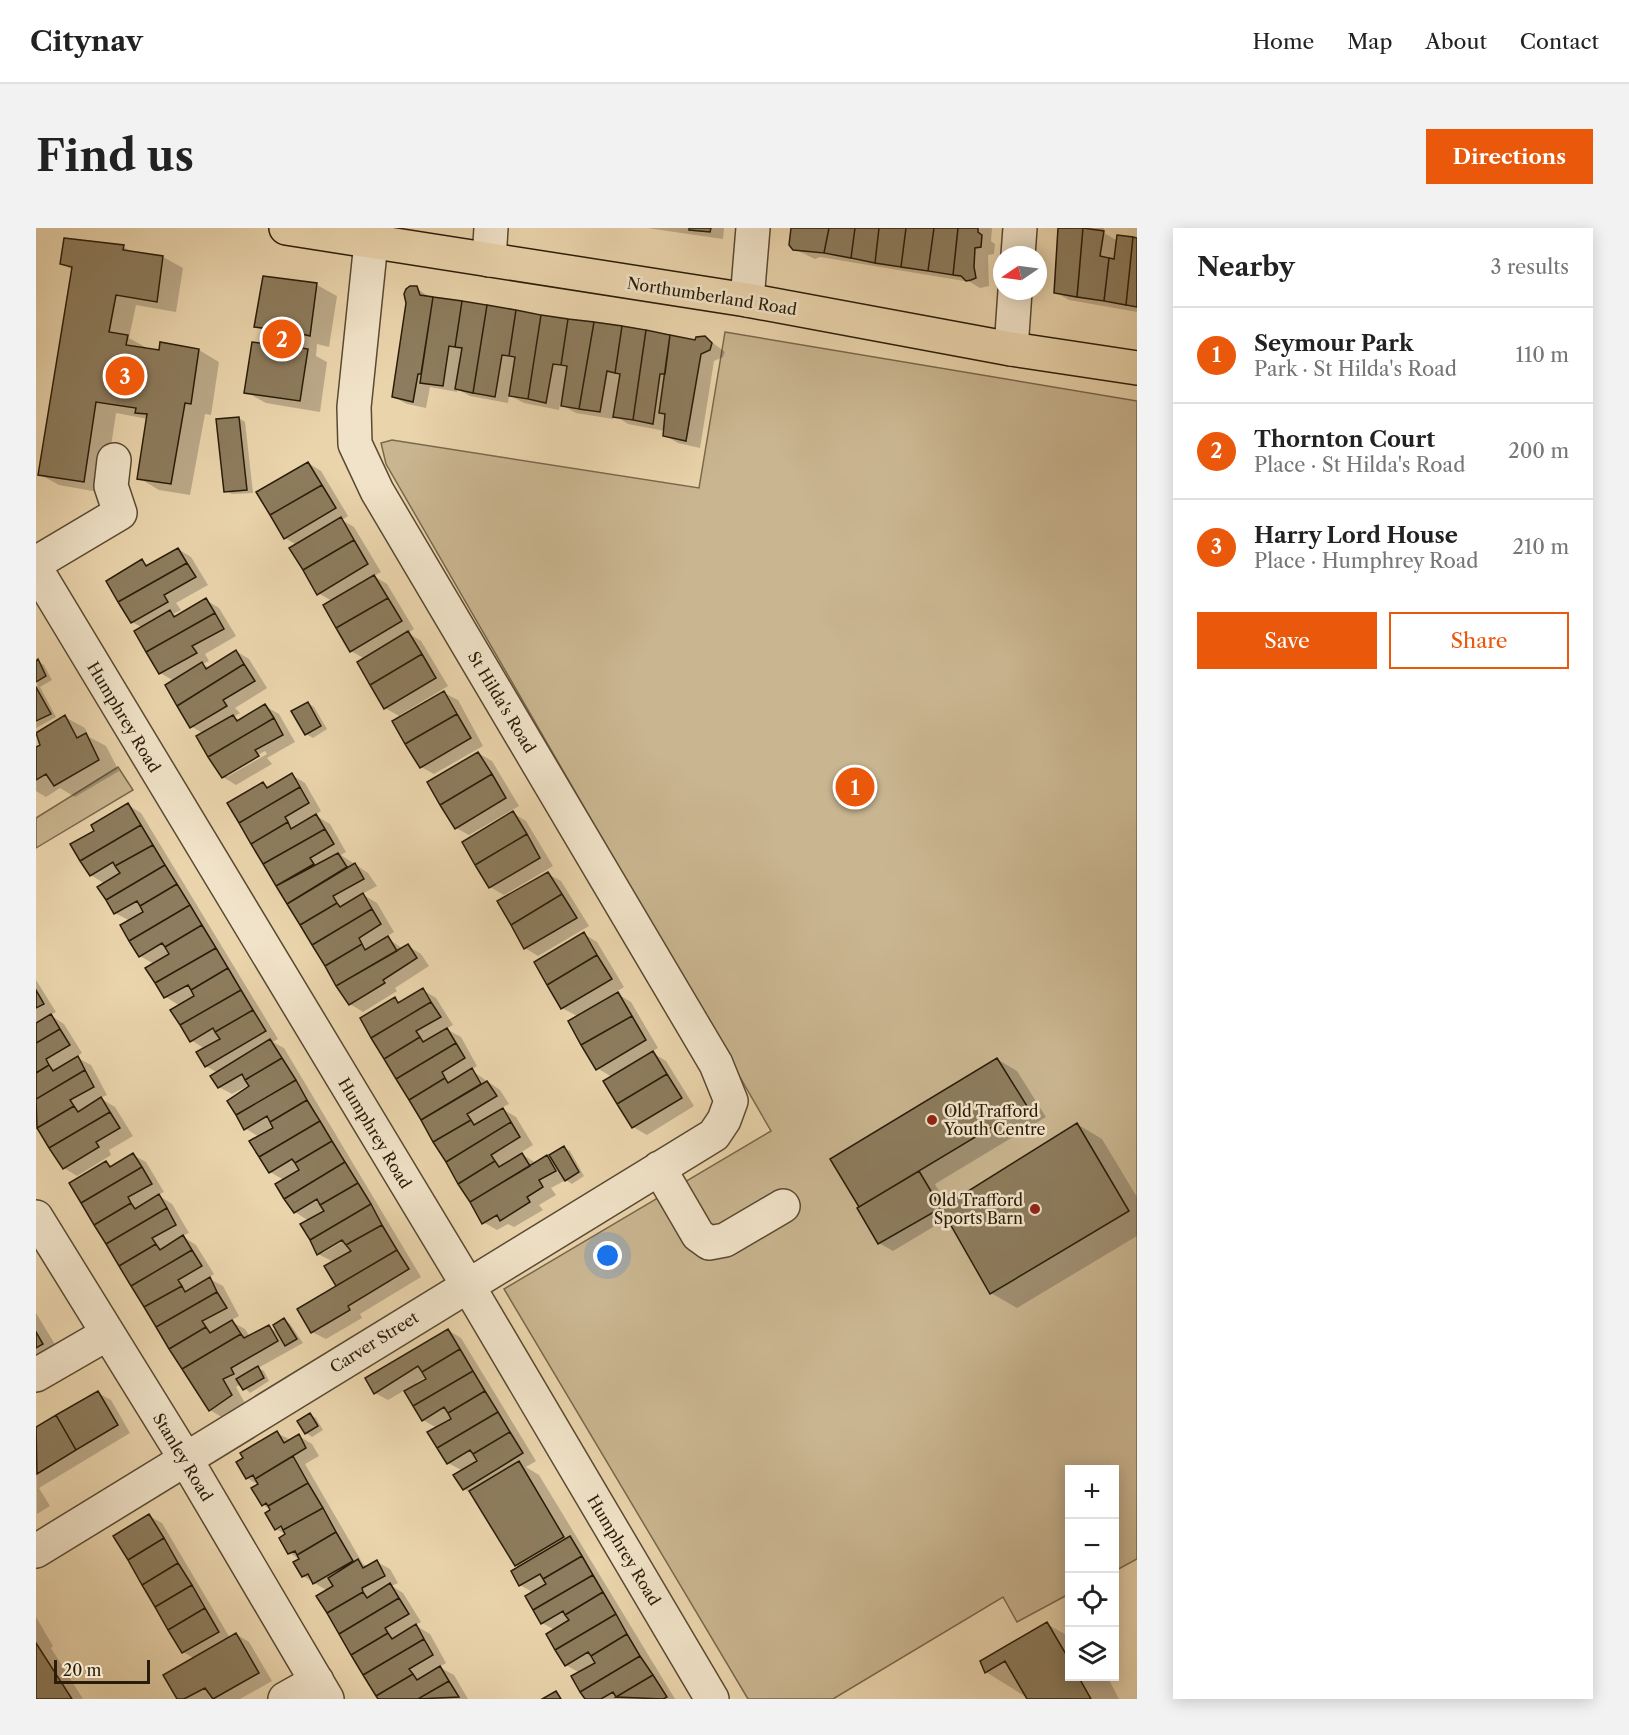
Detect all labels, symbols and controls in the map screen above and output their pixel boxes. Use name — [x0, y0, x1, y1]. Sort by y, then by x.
text: Citynav — [30, 24, 143, 58]
text: Home — [1253, 29, 1314, 54]
text: Map — [1347, 29, 1392, 54]
text: About — [1425, 29, 1487, 54]
text: Contact — [1520, 29, 1599, 54]
button: Directions — [1426, 129, 1593, 184]
text: Find us — [36, 130, 194, 182]
north arrow — [993, 246, 1047, 300]
text: Nearby — [1197, 251, 1295, 283]
text: 3 results — [1491, 255, 1569, 279]
street label: Northumberland Road — [626, 273, 799, 319]
pin: 2 — [262, 316, 302, 362]
text: Seymour Park — [1254, 330, 1413, 357]
text: 1 — [1212, 343, 1221, 367]
text: 110 m — [1516, 343, 1569, 367]
pin: 3 — [106, 354, 145, 398]
text: Park · St Hilda's Road — [1254, 357, 1457, 381]
text: Thornton Court — [1254, 426, 1435, 453]
text: 2 — [1211, 439, 1222, 463]
text: 200 m — [1508, 439, 1569, 463]
text: Place · St Hilda's Road — [1254, 453, 1465, 477]
text: Harry Lord House — [1254, 522, 1458, 549]
text: 3 — [1211, 535, 1222, 559]
text: 210 m — [1512, 535, 1569, 559]
text: Place · Humphrey Road — [1254, 549, 1479, 573]
button: Save — [1197, 612, 1377, 669]
button: Share — [1389, 612, 1569, 669]
street label: St Hilda's Road — [464, 648, 540, 757]
street label: Humphrey Road — [83, 658, 165, 776]
pin: 1 — [836, 764, 874, 810]
street label: Humphrey Road — [334, 1074, 416, 1192]
place label: Old Trafford Youth Centre — [943, 1101, 1046, 1139]
marker: Old Trafford Youth Centre — [925, 1113, 939, 1127]
place label: Old Trafford Sports Barn — [928, 1190, 1023, 1228]
marker: Old Trafford Sports Barn — [1028, 1202, 1042, 1216]
your location — [593, 1241, 622, 1270]
street label: Carver Street — [326, 1307, 422, 1377]
street label: Stanley Road — [149, 1409, 217, 1505]
map controls — [1065, 1465, 1119, 1681]
button: + — [1065, 1465, 1119, 1519]
street label: Humphrey Road — [583, 1491, 665, 1609]
button: − — [1065, 1519, 1119, 1573]
button: locate — [1065, 1573, 1119, 1627]
button: layers — [1065, 1627, 1119, 1681]
scale bar — [54, 1657, 150, 1684]
text: 20 m — [63, 1660, 102, 1680]

